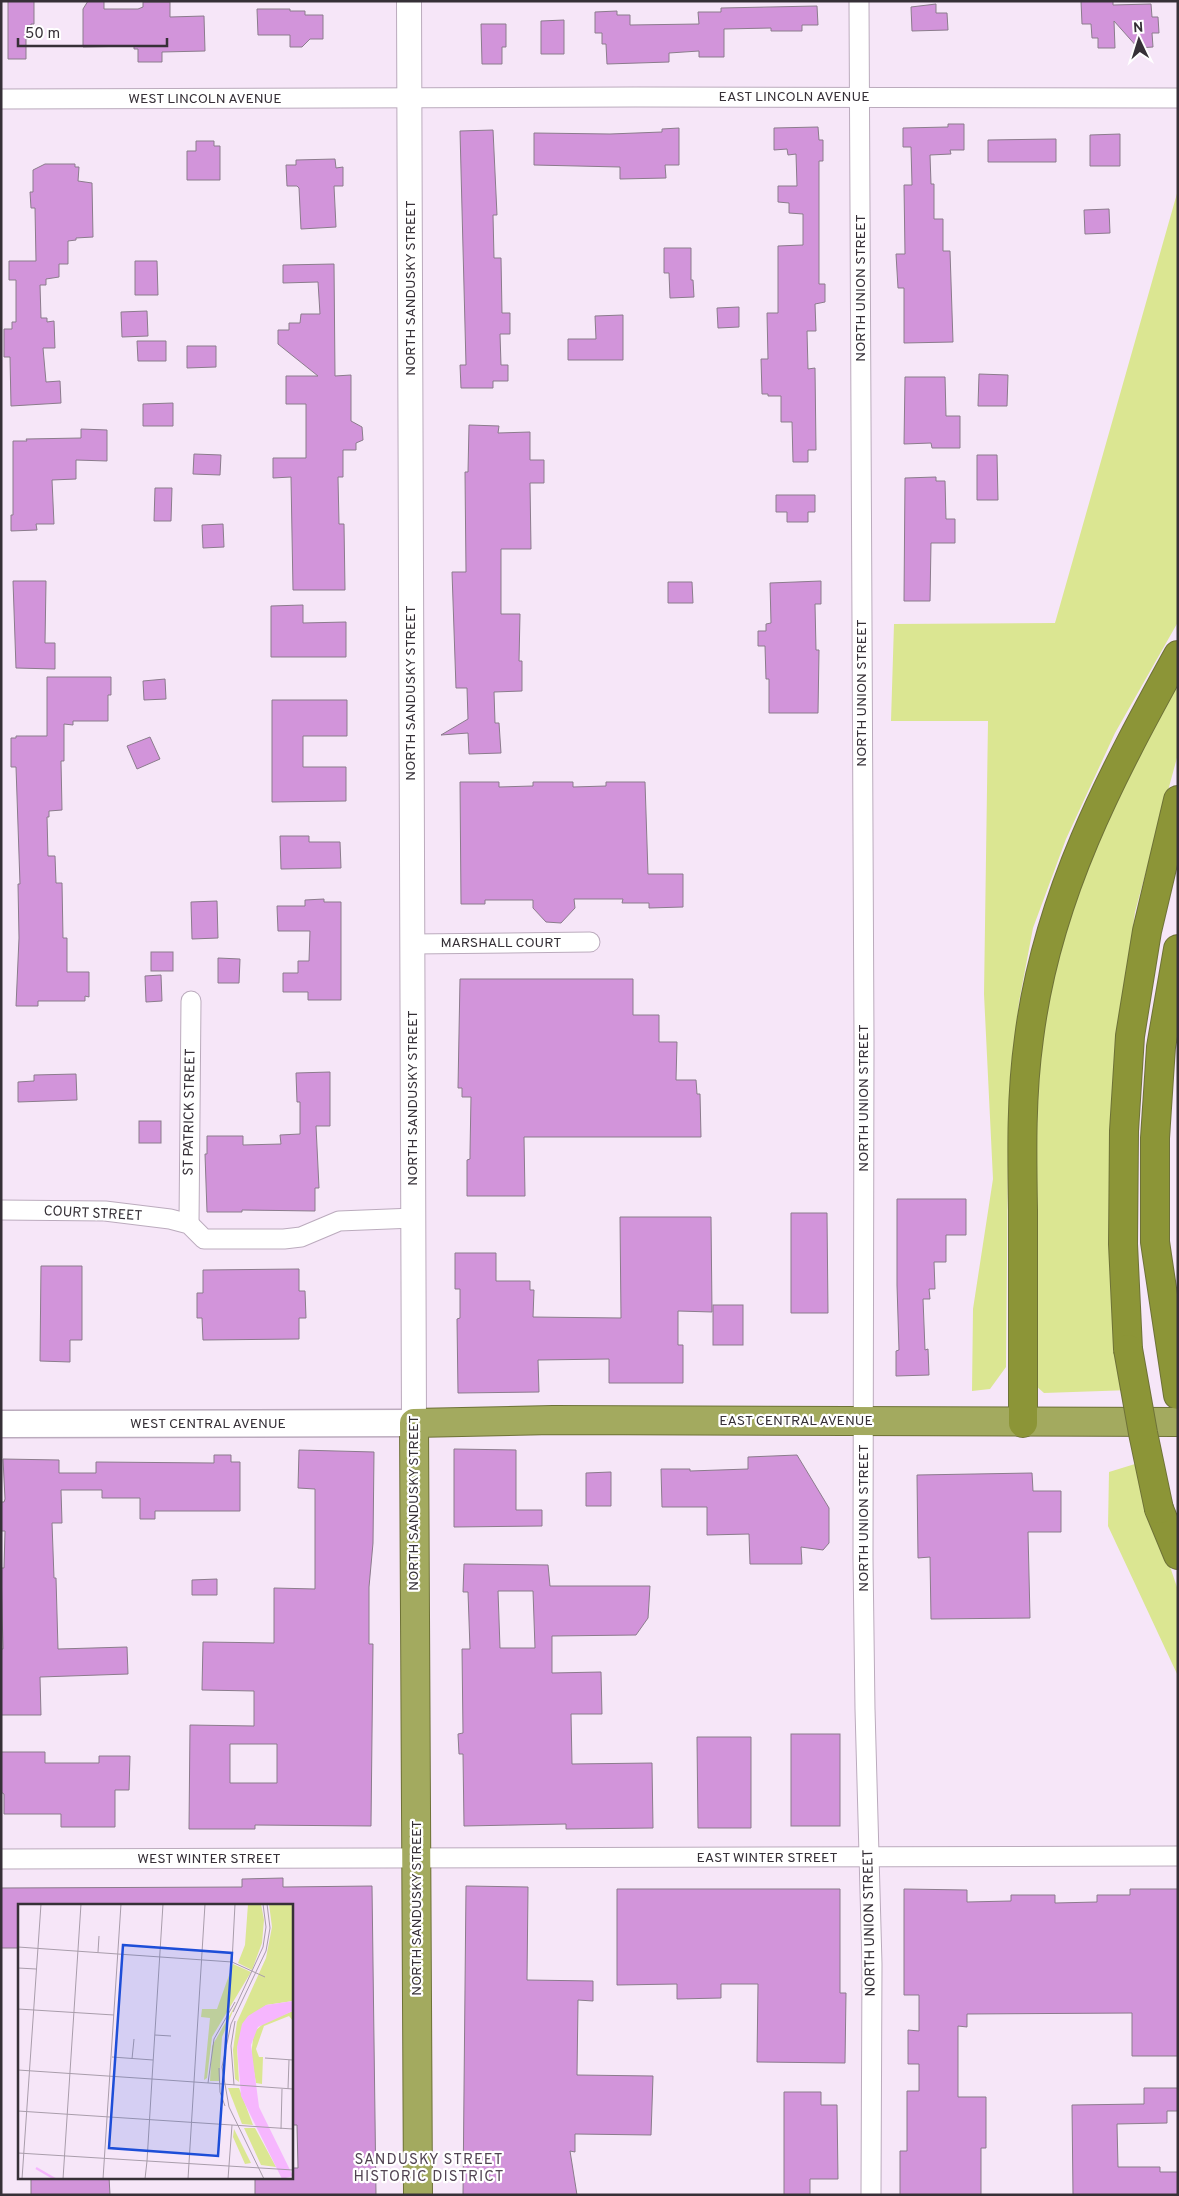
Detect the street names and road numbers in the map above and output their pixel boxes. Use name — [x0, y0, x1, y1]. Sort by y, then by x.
street label: EAST LINCOLN AVENUE — [718, 89, 870, 106]
street label: WEST LINCOLN AVENUE — [128, 91, 282, 108]
street label: NORTH SANDUSKY STREET — [403, 200, 420, 376]
street label: NORTH UNION STREET — [853, 214, 870, 362]
street label: NORTH SANDUSKY STREET — [403, 605, 420, 781]
street label: NORTH UNION STREET — [854, 619, 871, 767]
street label: MARSHALL COURT — [441, 935, 561, 952]
street label: NORTH SANDUSKY STREET — [405, 1010, 422, 1186]
street label: NORTH UNION STREET — [856, 1024, 873, 1172]
street label: ST PATRICK STREET — [180, 1048, 200, 1176]
street label: COURT STREET — [43, 1203, 143, 1225]
street label: EAST CENTRAL AVENUE — [719, 1413, 873, 1430]
street label: NORTH SANDUSKY STREET — [406, 1415, 423, 1591]
street label: WEST CENTRAL AVENUE — [130, 1416, 286, 1433]
street label: NORTH UNION STREET — [856, 1444, 873, 1592]
street label: NORTH SANDUSKY STREET — [409, 1820, 426, 1996]
street label: NORTH UNION STREET — [860, 1849, 880, 1997]
street label: EAST WINTER STREET — [696, 1850, 838, 1867]
street label: WEST WINTER STREET — [137, 1851, 281, 1868]

